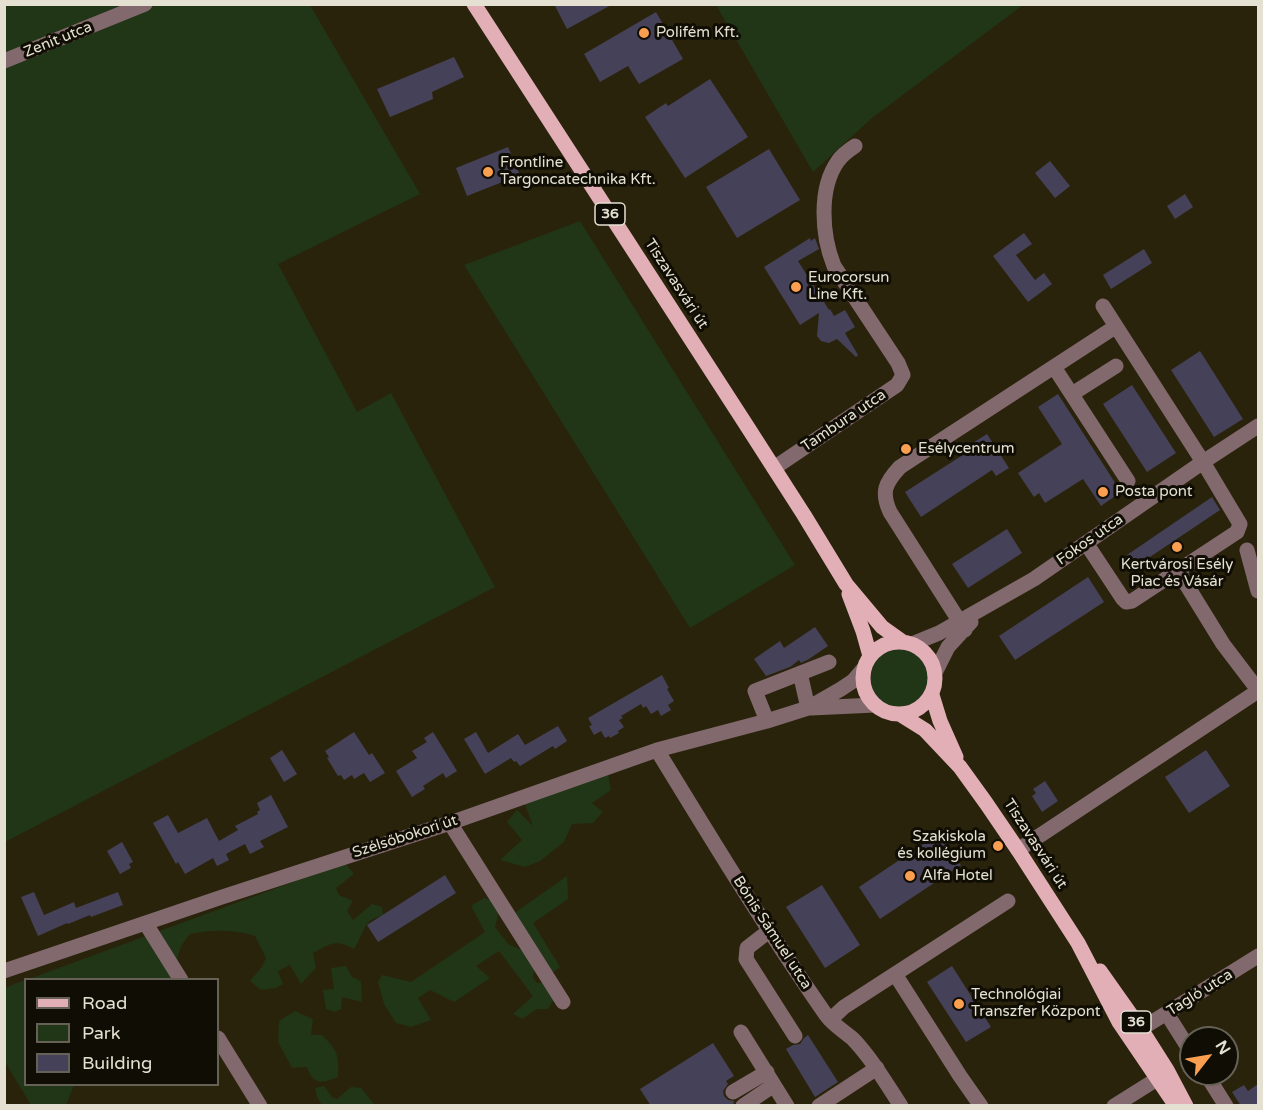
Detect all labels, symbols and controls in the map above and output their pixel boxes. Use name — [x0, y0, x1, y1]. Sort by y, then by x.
street label: Zenit utca — [21, 18, 95, 62]
place label: Polifém Kft. — [656, 24, 739, 42]
marker: Polifém Kft. — [637, 26, 651, 40]
place label: Frontline Targoncatechnika Kft. — [500, 154, 656, 189]
marker: Frontline Targoncatechnika Kft. — [481, 165, 495, 179]
road number: 36 — [595, 203, 625, 225]
street label: Tiszavasvári út — [640, 236, 712, 332]
place label: Eurocorsun Line Kft. — [808, 269, 889, 304]
marker: Eurocorsun Line Kft. — [789, 280, 803, 294]
street label: Tambura utca — [798, 386, 890, 456]
place label: Esélycentrum — [918, 440, 1015, 458]
marker: Esélycentrum — [899, 442, 913, 456]
place label: Posta pont — [1115, 483, 1192, 501]
marker: Posta pont — [1096, 485, 1110, 499]
street label: Fokos utca — [1053, 511, 1127, 569]
marker: Kertvárosi Esély Piac és Vásár — [1170, 540, 1184, 554]
place label: Kertvárosi Esély Piac és Vásár — [1121, 556, 1233, 591]
street label: Tiszavasvári út — [999, 796, 1071, 892]
street label: Szélsőbokori út — [350, 812, 460, 862]
place label: Szakiskola és kollégium — [897, 828, 986, 863]
marker: Szakiskola és kollégium — [991, 839, 1005, 853]
place label: Alfa Hotel — [922, 867, 993, 885]
marker: Alfa Hotel — [903, 869, 917, 883]
street label: Bónis Sámuel utca — [729, 873, 815, 993]
street label: Tagló utca — [1164, 966, 1236, 1020]
legend — [24, 978, 219, 1086]
place label: Technológiai Transzfer Központ — [971, 986, 1101, 1021]
text: Road — [82, 992, 127, 1014]
marker: Technológiai Transzfer Központ — [952, 997, 966, 1011]
road number: 36 — [1121, 1011, 1151, 1033]
text: Park — [82, 1022, 120, 1044]
north arrow — [1179, 1026, 1239, 1086]
text: N — [1211, 1037, 1235, 1058]
text: Building — [82, 1052, 152, 1074]

